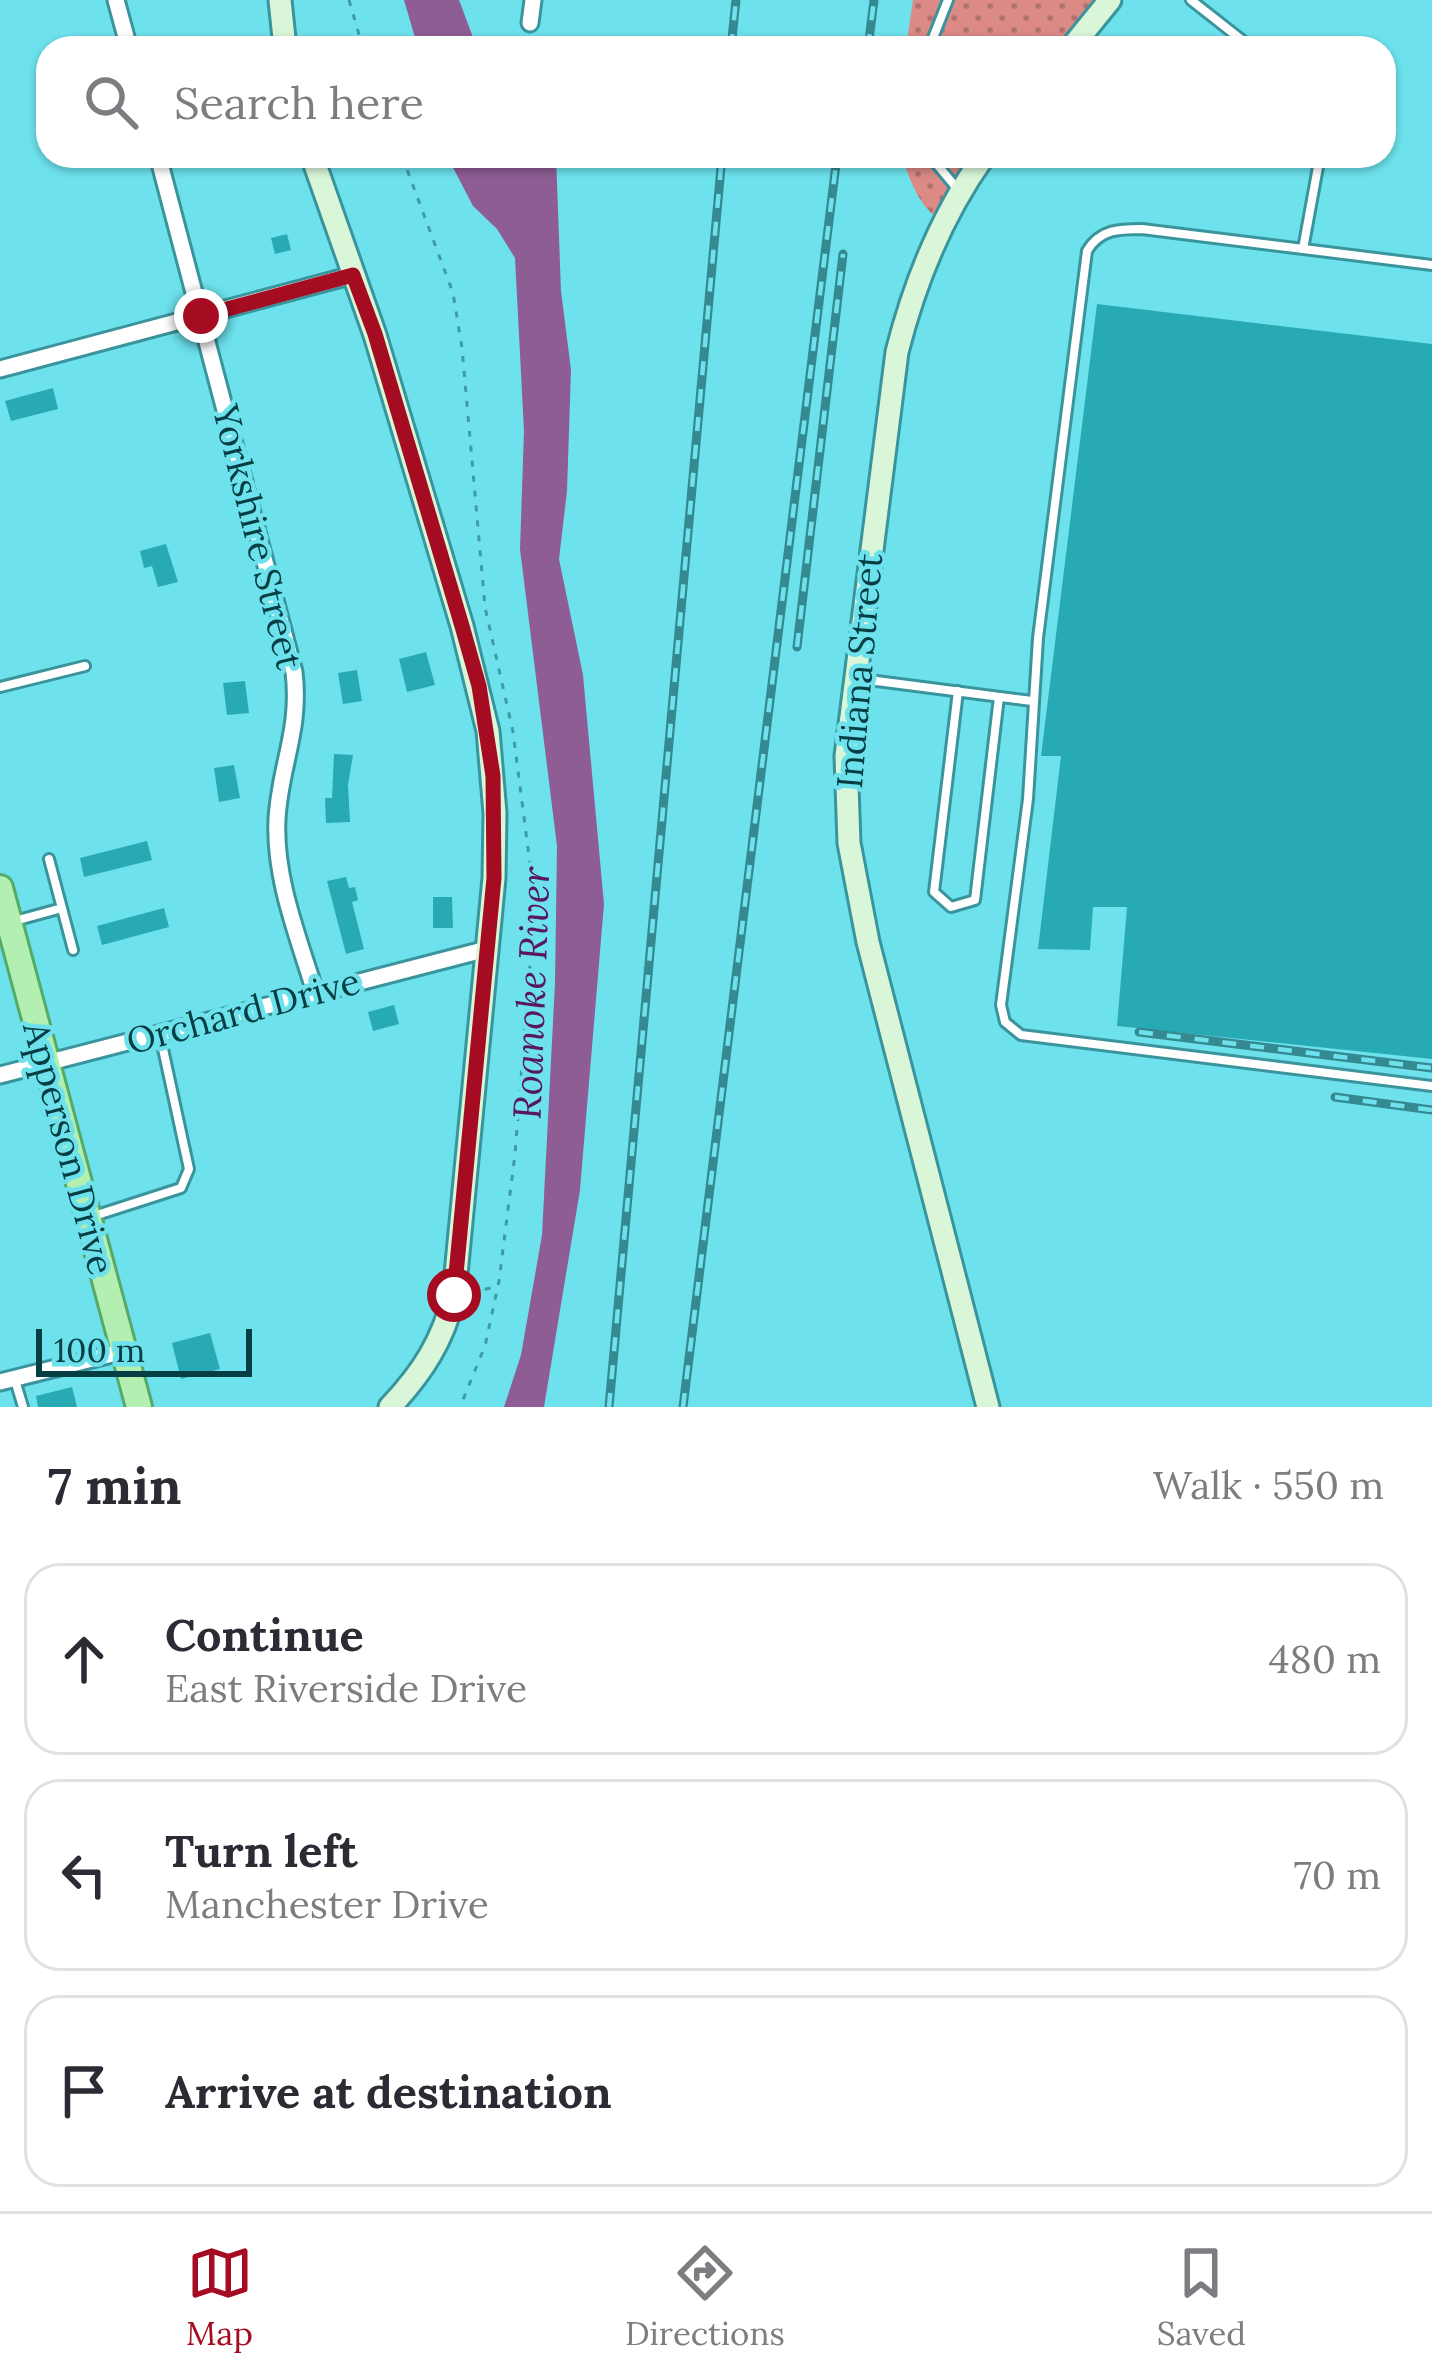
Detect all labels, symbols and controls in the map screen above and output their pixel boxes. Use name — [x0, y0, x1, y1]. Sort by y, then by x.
search box — [36, 36, 1396, 168]
icon: search — [78, 69, 144, 135]
text: Search here — [174, 74, 424, 131]
route end — [174, 289, 228, 343]
street label: Yorkshire Street — [203, 399, 313, 674]
street label: Indiana Street — [826, 551, 892, 790]
water label: Roanoke River — [502, 865, 560, 1120]
street label: Orchard Drive — [121, 958, 365, 1064]
street label: Apperson Drive — [13, 1016, 125, 1279]
route start — [427, 1268, 481, 1322]
scale bar — [36, 1323, 252, 1376]
text: 100 m — [54, 1329, 145, 1371]
text: 7 min — [48, 1453, 181, 1518]
text: Walk · 550 m — [1153, 1460, 1384, 1510]
text: Continue — [165, 1606, 364, 1663]
icon: ahead — [51, 1626, 117, 1692]
text: 480 m — [1269, 1634, 1381, 1684]
text: East Riverside Drive — [165, 1663, 527, 1713]
text: Turn left — [165, 1822, 358, 1879]
icon: left — [51, 1842, 117, 1908]
text: 70 m — [1294, 1850, 1381, 1900]
text: Manchester Drive — [165, 1879, 489, 1929]
icon: arrive — [51, 2058, 117, 2124]
text: Arrive at destination — [165, 2063, 612, 2120]
tab: Map — [186, 2240, 253, 2354]
tab: Directions — [625, 2240, 785, 2354]
tab: Saved — [1157, 2240, 1246, 2354]

